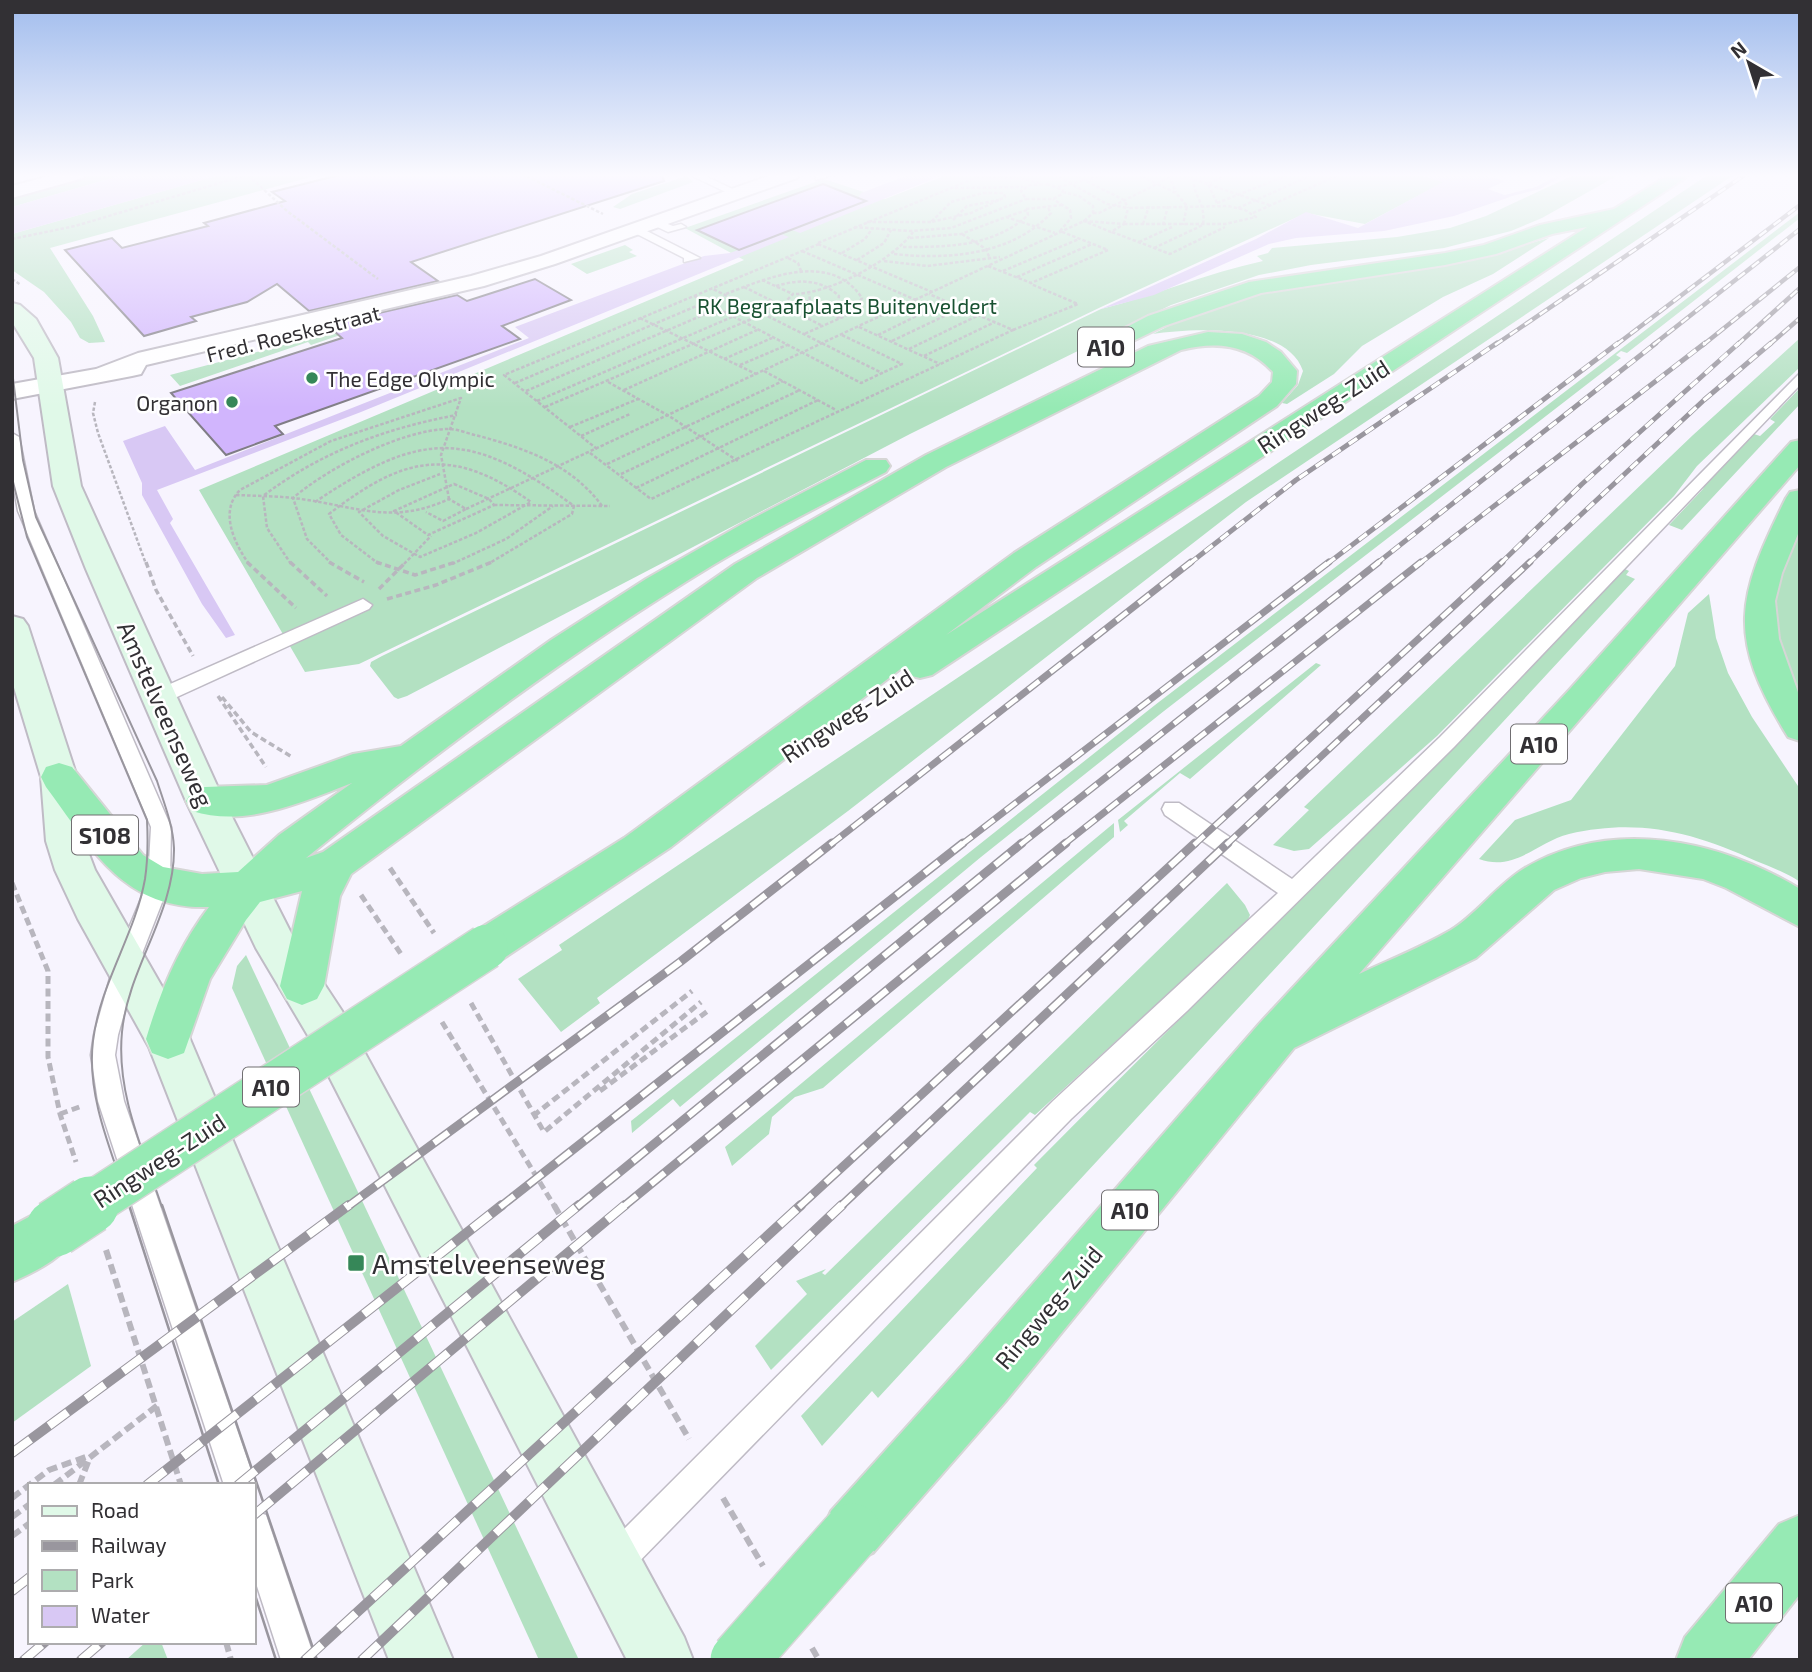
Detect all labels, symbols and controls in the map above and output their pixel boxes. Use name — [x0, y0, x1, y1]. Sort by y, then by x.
north arrow — [1714, 28, 1784, 98]
text: N — [1725, 36, 1751, 63]
park label: RK Begraafplaats Buitenveldert — [697, 293, 997, 318]
street label: Fred. Roeskestraat — [203, 299, 383, 367]
road number: A10 — [1078, 328, 1134, 366]
street label: Ringweg-Zuid — [1251, 353, 1395, 459]
place label: The Edge Olympic — [326, 366, 495, 391]
marker: The Edge Olympic — [304, 370, 320, 386]
place label: Organon — [136, 390, 218, 415]
marker: Organon — [224, 394, 240, 410]
street label: Amstelveenseweg — [112, 617, 220, 811]
street label: Ringweg-Zuid — [775, 662, 919, 768]
road number: A10 — [1511, 724, 1567, 764]
road number: S108 — [72, 816, 138, 855]
road number: A10 — [243, 1068, 299, 1106]
street label: Ringweg-Zuid — [87, 1107, 231, 1213]
road number: A10 — [1102, 1190, 1158, 1230]
street label: Ringweg-Zuid — [988, 1240, 1108, 1374]
place label: Amstelveenseweg — [372, 1246, 606, 1280]
marker: Amstelveenseweg — [346, 1253, 366, 1273]
legend — [28, 1483, 256, 1644]
text: Road — [91, 1497, 139, 1522]
text: Railway — [91, 1532, 167, 1557]
text: Park — [91, 1567, 134, 1592]
road number: A10 — [1726, 1584, 1782, 1622]
text: Water — [91, 1602, 150, 1627]

